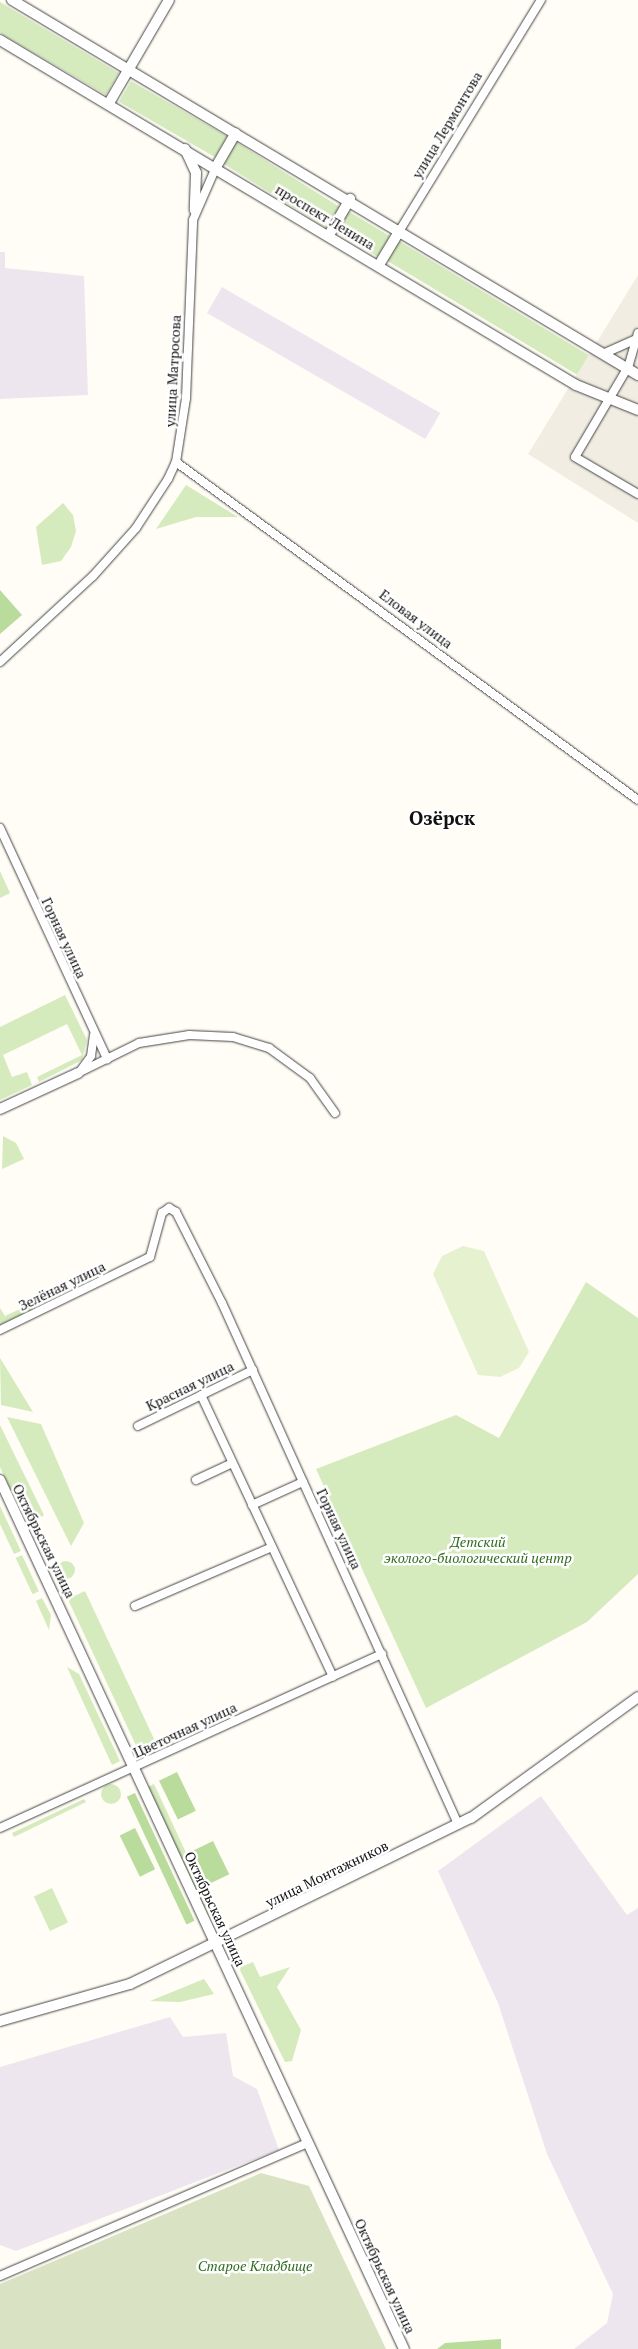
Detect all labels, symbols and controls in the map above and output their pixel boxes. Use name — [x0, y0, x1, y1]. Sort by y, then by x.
street label: улица Лермонтова — [408, 68, 486, 182]
street label: проспект Ленина — [272, 181, 378, 253]
street label: улица Матросова — [162, 314, 184, 428]
street label: Еловая улица — [376, 586, 456, 652]
district label: Озёрск — [409, 807, 475, 829]
street label: Горная улица — [38, 895, 90, 981]
street label: Зелёная улица — [16, 1258, 108, 1314]
street label: Красная улица — [143, 1357, 237, 1415]
street label: Октябрьская улица — [9, 1481, 79, 1601]
street label: Горная улица — [313, 1486, 365, 1572]
park label: Детский эколого-биологический центр — [384, 1534, 572, 1566]
street label: Цветочная улица — [131, 1699, 239, 1761]
street label: улица Монтажников — [263, 1837, 391, 1911]
street label: Октябрьская улица — [181, 1849, 249, 1969]
street label: Октябрьская улица — [351, 2216, 419, 2336]
park label: Старое Кладбище — [198, 2258, 312, 2274]

